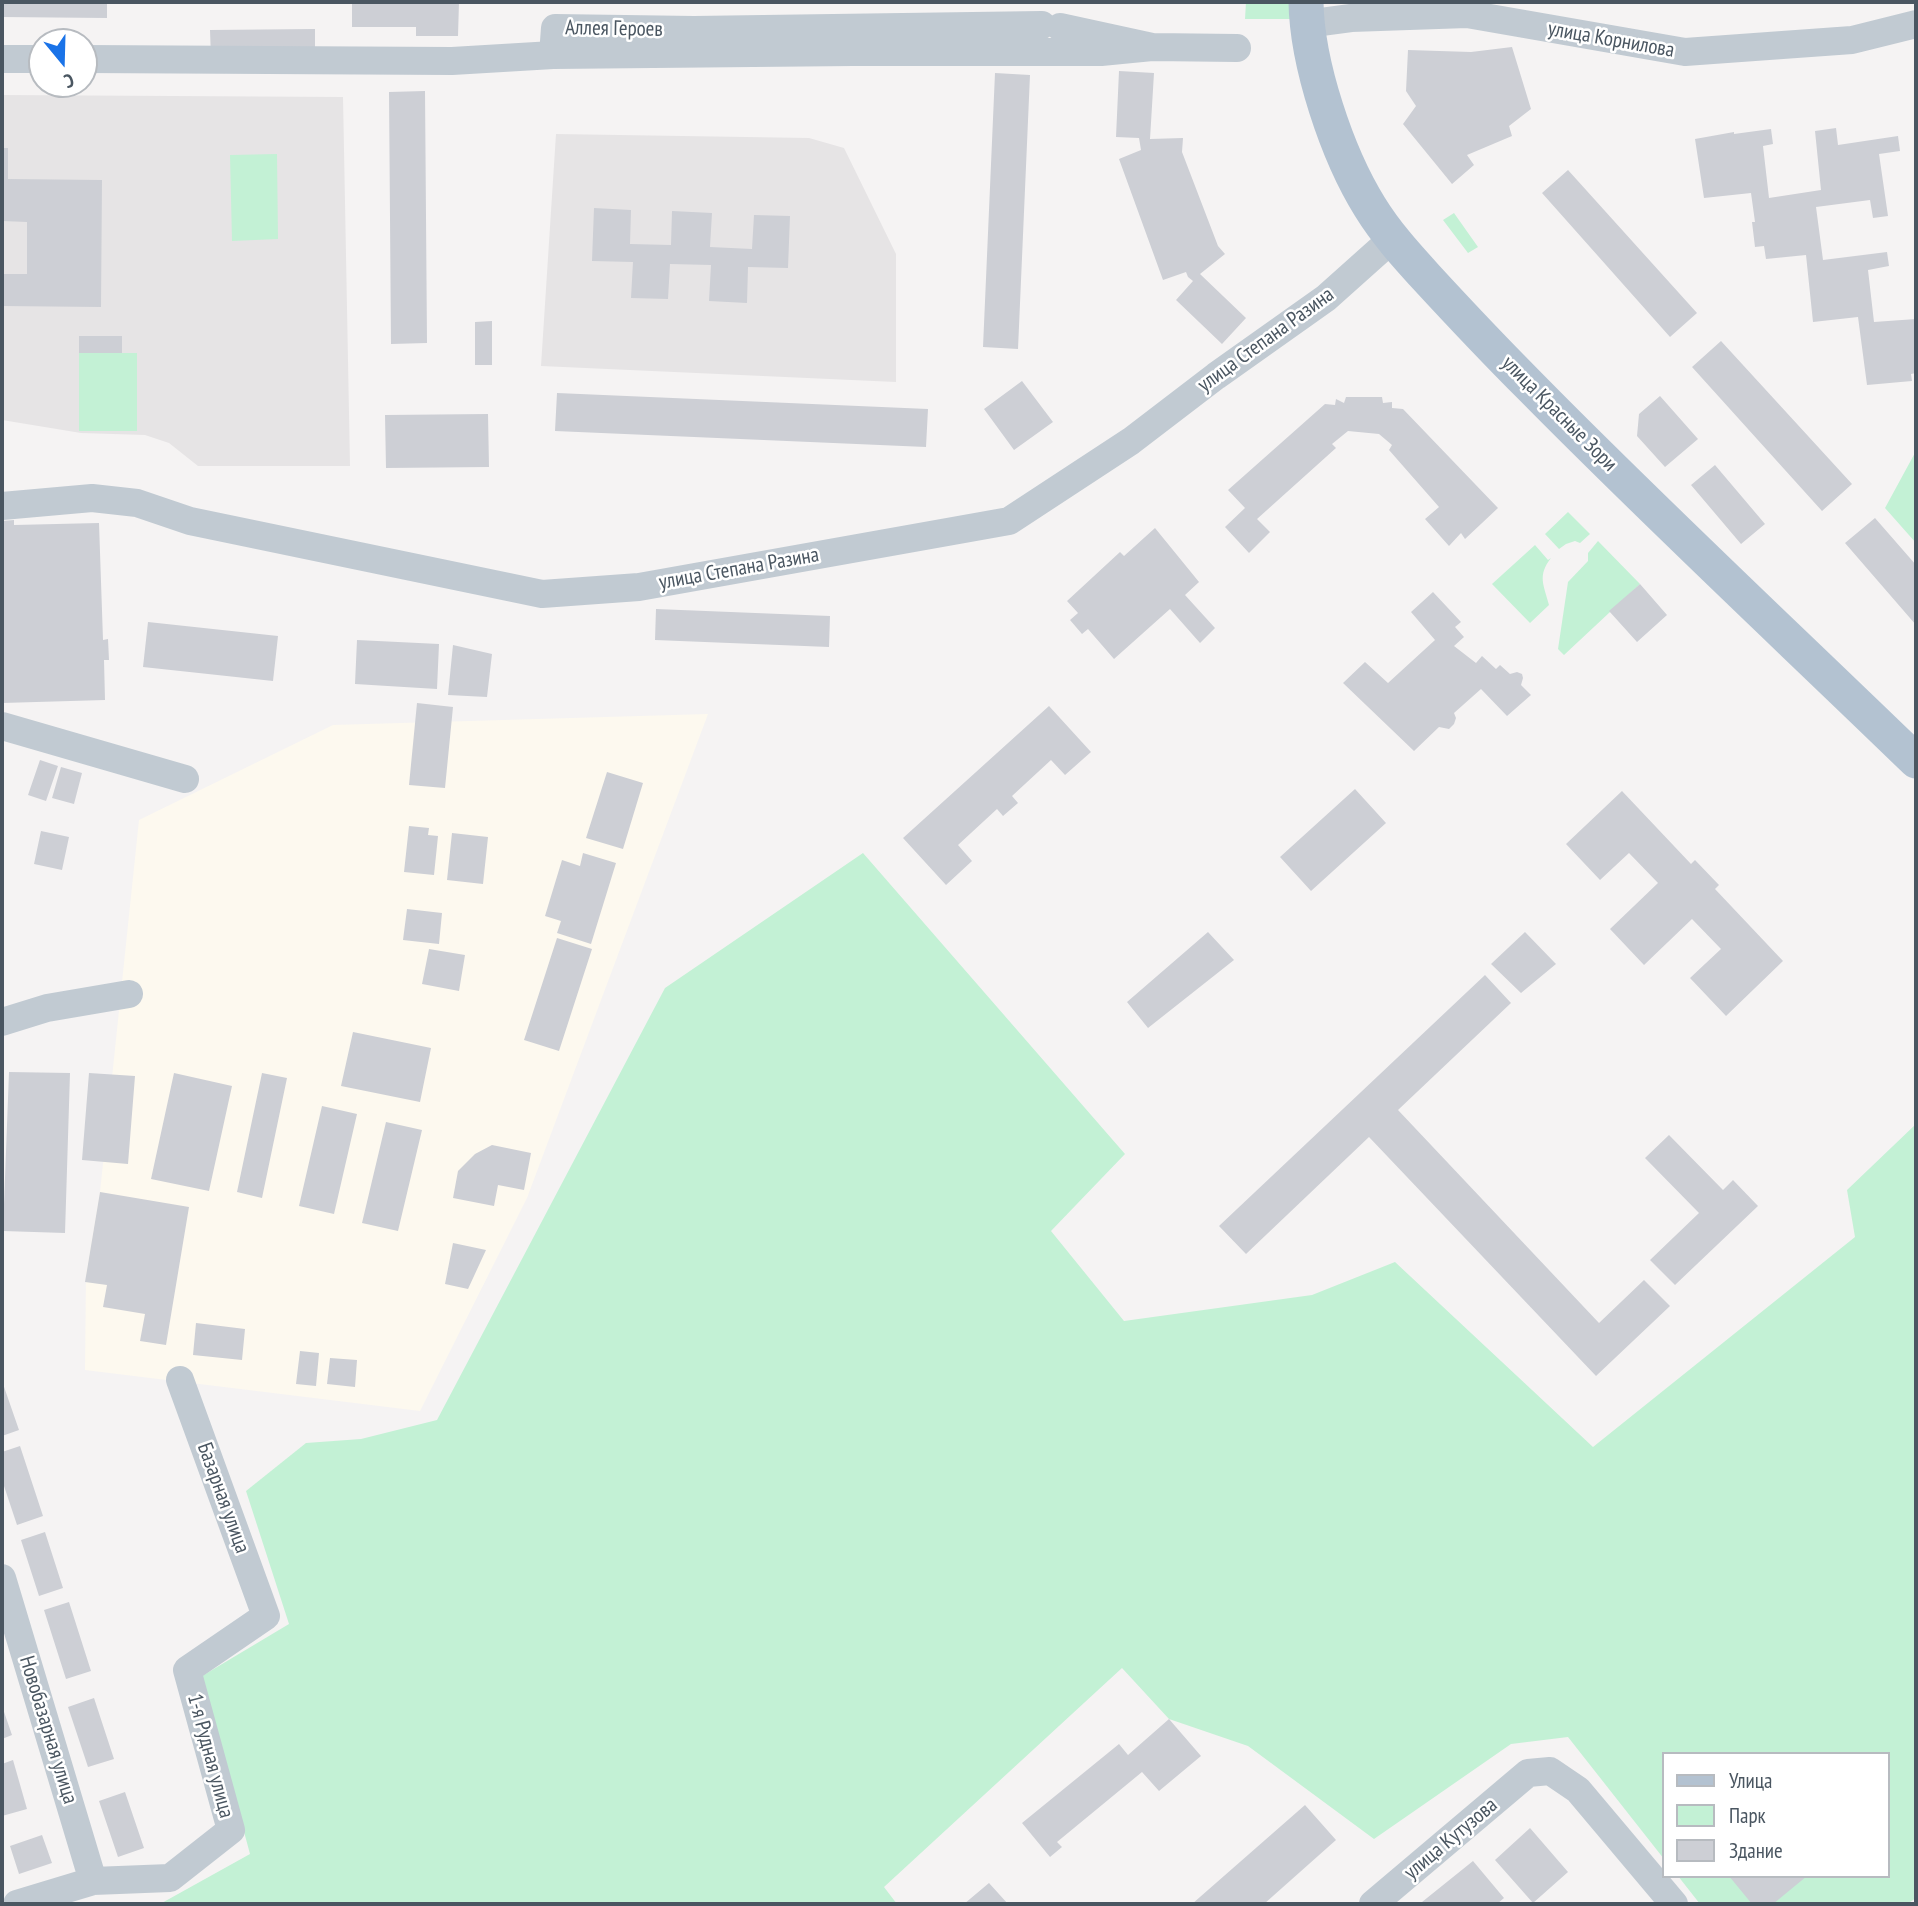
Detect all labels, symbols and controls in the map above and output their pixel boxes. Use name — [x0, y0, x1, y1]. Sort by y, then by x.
street label: Аллея Героев — [565, 16, 663, 42]
street label: улица Корнилова — [1546, 16, 1676, 64]
north arrow — [28, 28, 98, 98]
text: С — [61, 68, 77, 94]
street label: улица Степана Разина — [1193, 282, 1339, 398]
street label: улица Красные Зори — [1496, 351, 1622, 477]
street label: улица Степана Разина — [657, 543, 821, 595]
street label: Базарная улица — [191, 1439, 255, 1557]
street label: Новобазарная улица — [14, 1653, 82, 1807]
street label: 1-я Рудная улица — [181, 1691, 239, 1821]
legend — [1662, 1752, 1890, 1878]
text: Улица — [1729, 1767, 1772, 1794]
street label: улица Кутузова — [1399, 1793, 1503, 1885]
text: Парк — [1729, 1802, 1766, 1829]
text: Здание — [1729, 1837, 1783, 1864]

